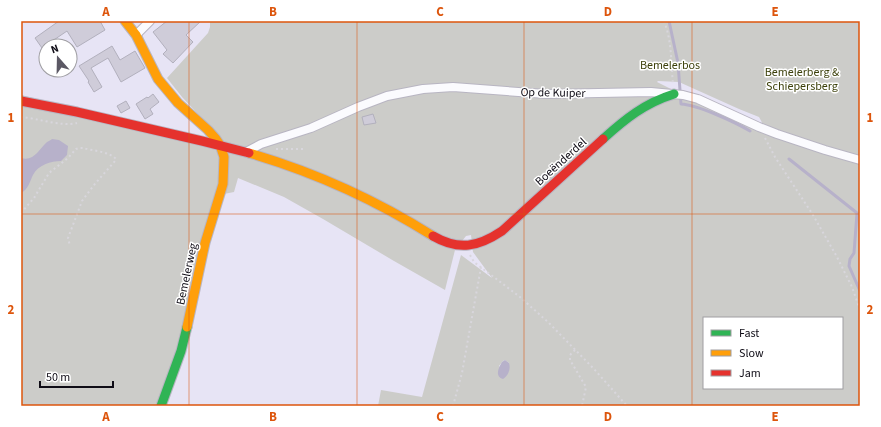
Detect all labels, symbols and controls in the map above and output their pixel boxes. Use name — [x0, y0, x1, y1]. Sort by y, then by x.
text: A — [101, 3, 110, 21]
text: B — [269, 3, 277, 21]
text: C — [436, 3, 444, 21]
text: D — [604, 3, 612, 21]
text: E — [771, 3, 779, 21]
north arrow — [38, 38, 78, 78]
text: N — [49, 41, 61, 57]
park label: Bemelerbos — [640, 57, 700, 74]
park label: Bemelerberg & Schiepersberg — [765, 64, 840, 95]
street label: Op de Kuiper — [520, 84, 587, 102]
text: 1 — [8, 109, 15, 127]
text: 1 — [867, 109, 874, 127]
street label: Boeënderdel — [531, 134, 591, 190]
street label: Bemelerweg — [172, 242, 202, 306]
text: 2 — [8, 301, 15, 319]
text: 2 — [867, 301, 874, 319]
legend — [703, 317, 843, 389]
text: Fast — [739, 325, 759, 342]
text: Slow — [739, 345, 764, 362]
scale bar — [40, 363, 113, 389]
text: Jam — [739, 365, 761, 382]
text: 50 m — [46, 369, 70, 386]
text: A — [101, 408, 110, 426]
text: B — [269, 408, 277, 426]
text: C — [436, 408, 444, 426]
text: D — [604, 408, 612, 426]
text: E — [771, 408, 779, 426]

